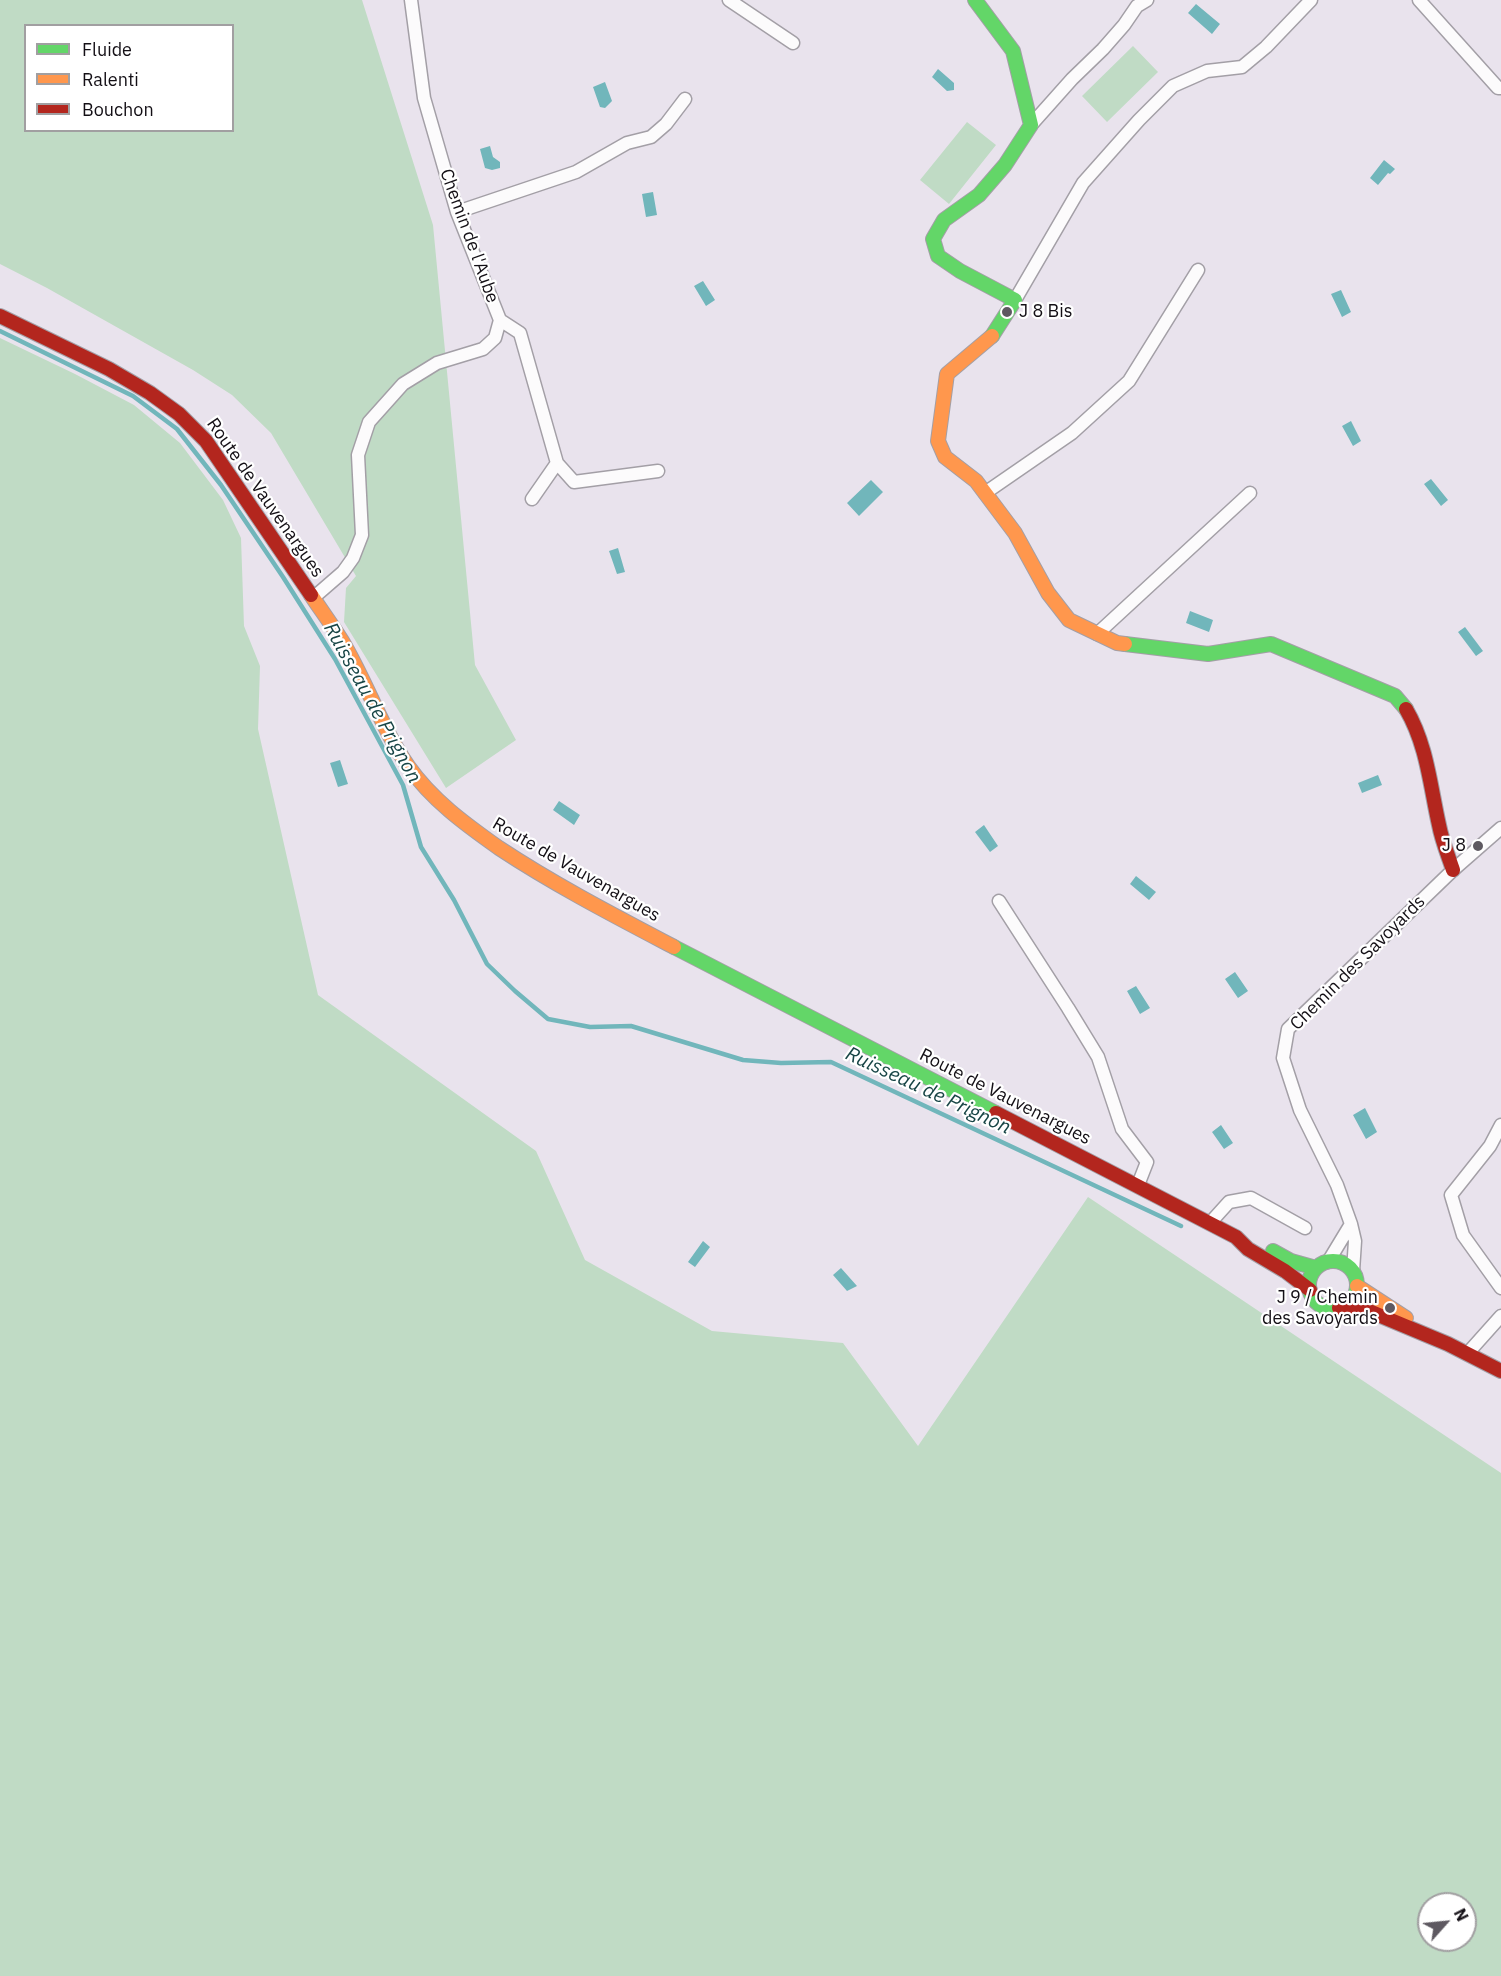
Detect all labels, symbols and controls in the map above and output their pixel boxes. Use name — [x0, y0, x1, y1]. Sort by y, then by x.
legend — [24, 24, 234, 132]
text: Fluide — [82, 38, 132, 61]
text: Ralenti — [82, 68, 139, 91]
text: Bouchon — [82, 98, 154, 121]
street label: Chemin de l'Aube — [435, 166, 503, 306]
place label: J 8 Bis — [1019, 301, 1072, 323]
marker: J 8 Bis — [1000, 305, 1014, 319]
street label: Route de Vauvenargues — [202, 414, 328, 582]
water label: Ruisseau de Prignon — [318, 619, 426, 787]
street label: Route de Vauvenargues — [488, 813, 664, 927]
place label: J 8 — [1442, 835, 1466, 857]
marker: J 8 — [1471, 839, 1485, 853]
street label: Chemin des Savoyards — [1286, 891, 1430, 1035]
water label: Ruisseau de Prignon — [842, 1042, 1014, 1140]
street label: Route de Vauvenargues — [916, 1044, 1094, 1150]
place label: J 9 / Chemin des Savoyards — [1262, 1287, 1378, 1330]
marker: J 9 / Chemin des Savoyards — [1383, 1301, 1397, 1315]
north arrow — [1417, 1892, 1477, 1952]
text: N — [1450, 1905, 1473, 1924]

